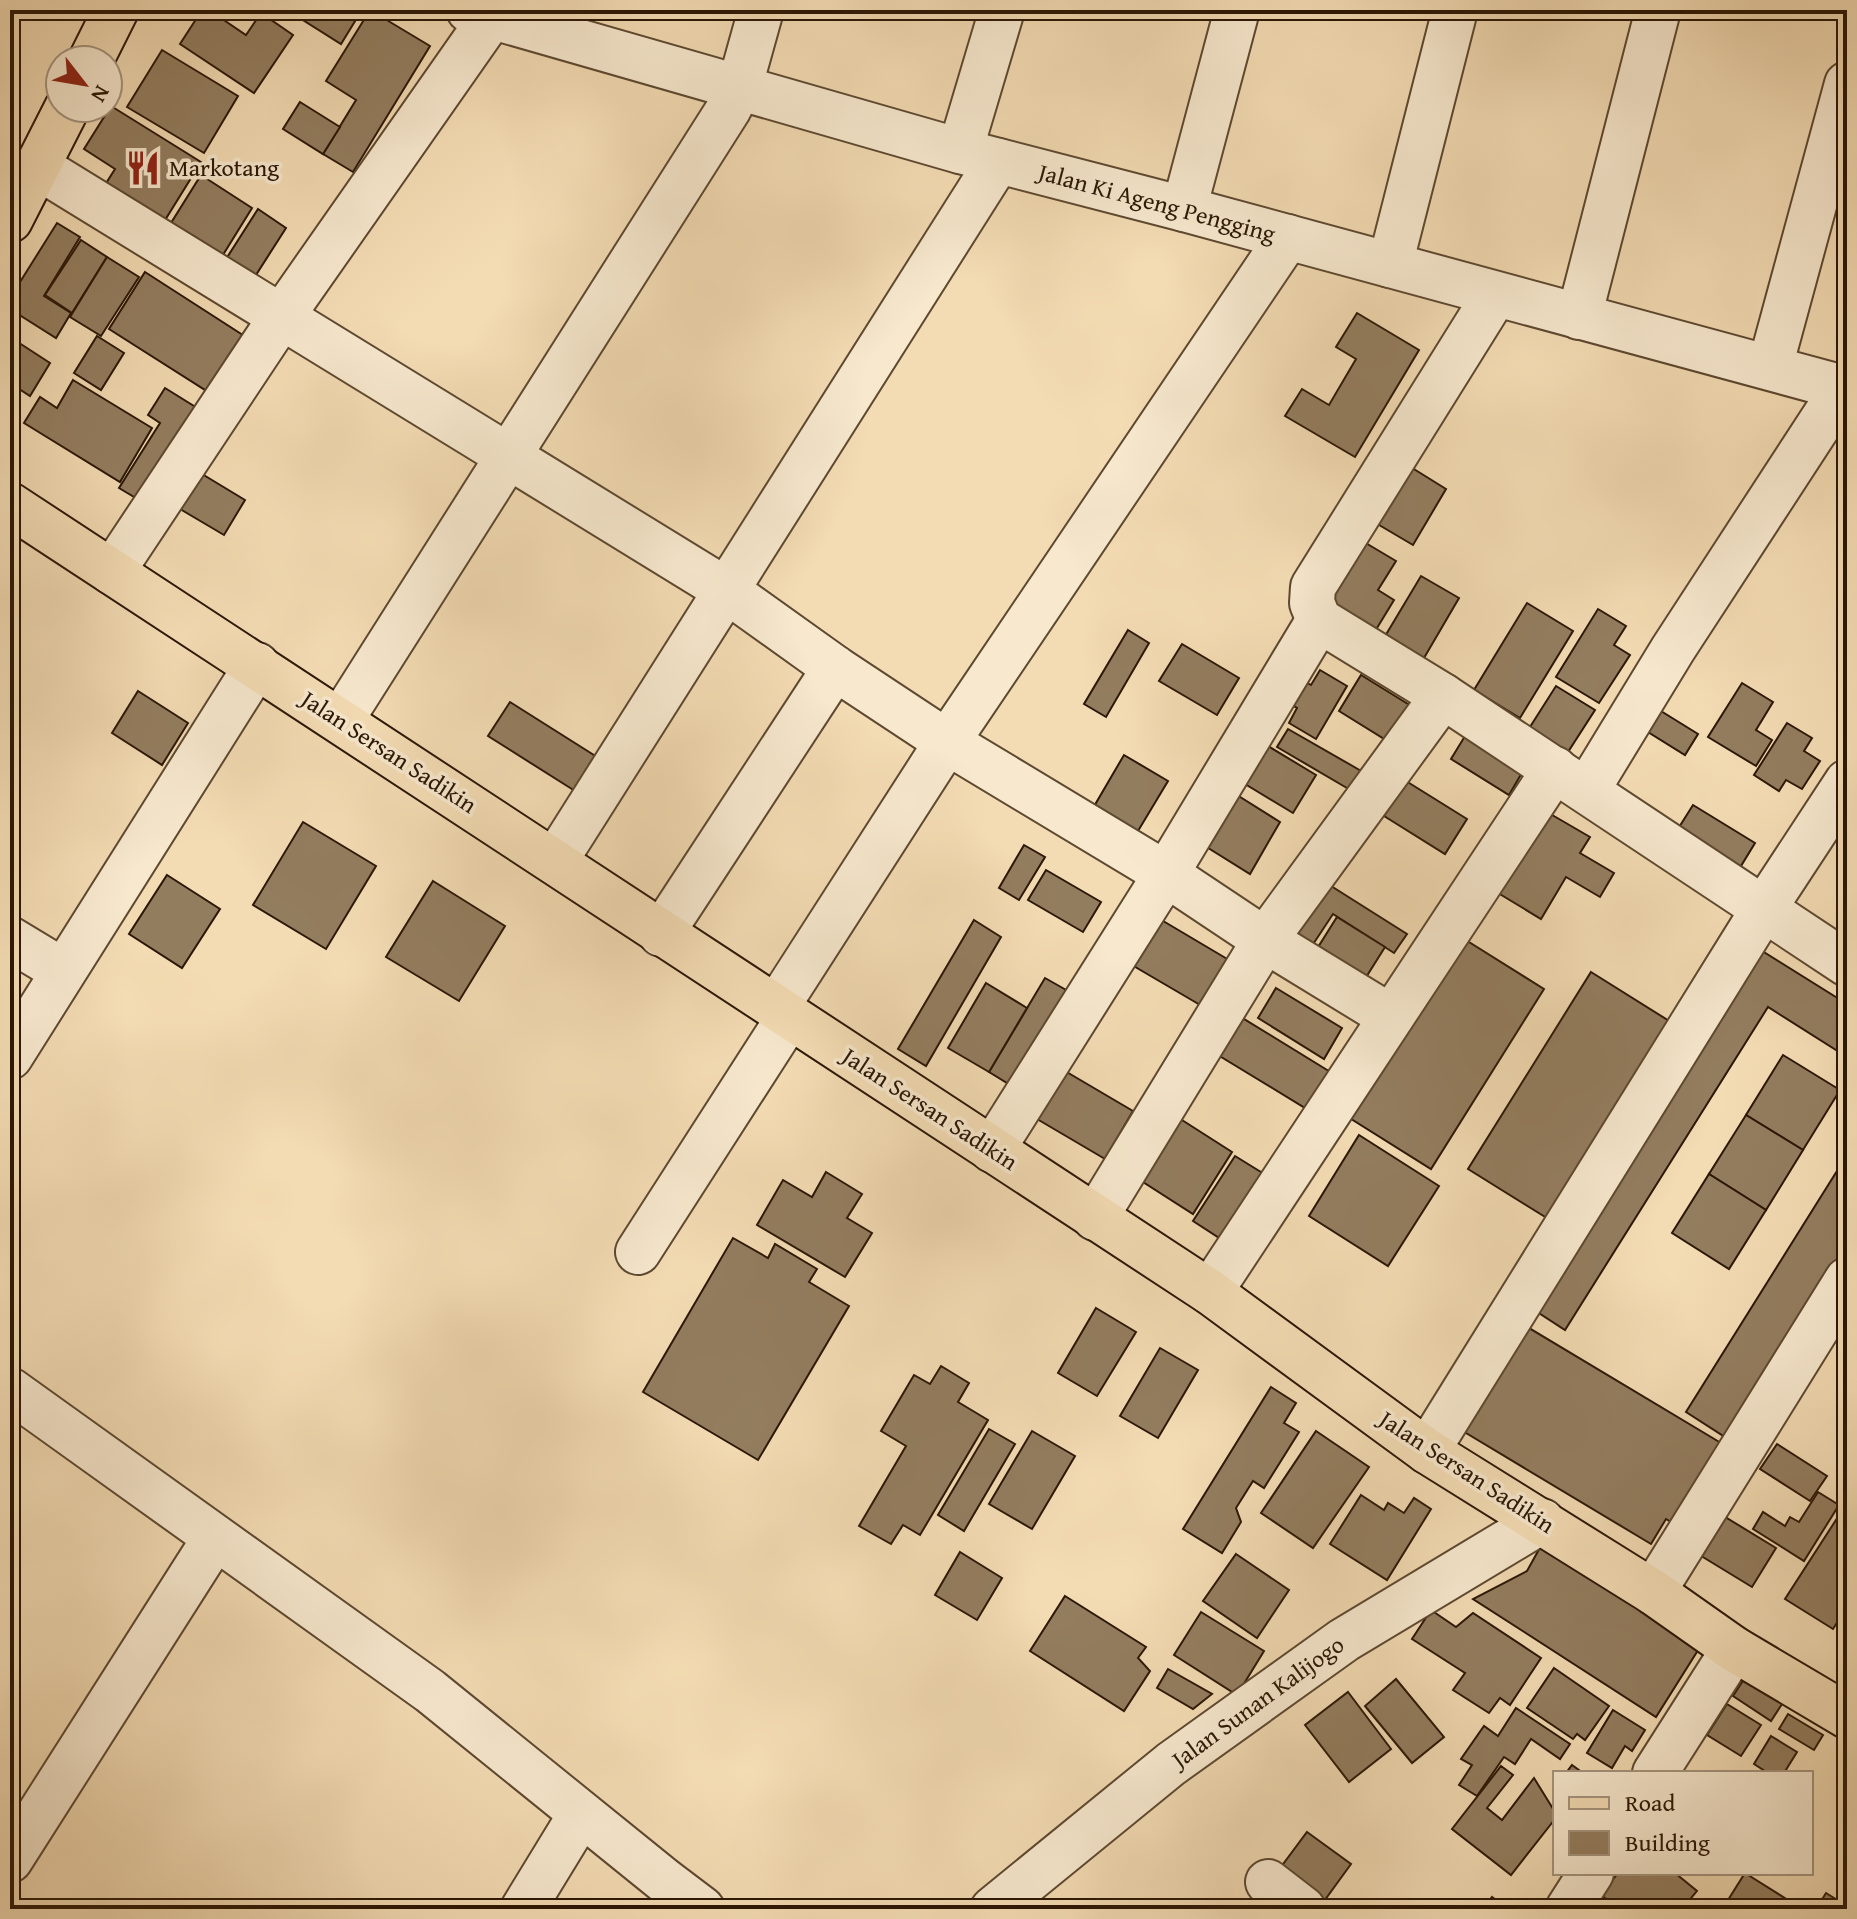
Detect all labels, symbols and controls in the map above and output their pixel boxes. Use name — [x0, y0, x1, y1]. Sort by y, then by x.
north arrow — [44, 44, 124, 124]
text: N — [83, 80, 119, 109]
restaurant icon: Markotang — [124, 149, 162, 187]
place label: Markotang — [169, 150, 279, 185]
street label: Jalan Ki Ageng Pengging — [1032, 153, 1280, 251]
street label: Jalan Sersan Sadikin — [292, 680, 484, 822]
street label: Jalan Sersan Sadikin — [833, 1037, 1025, 1179]
street label: Jalan Sersan Sadikin — [1370, 1400, 1562, 1542]
street label: Jalan Sunan Kalijogo — [1162, 1627, 1351, 1778]
legend — [1553, 1771, 1813, 1875]
text: Road — [1625, 1785, 1675, 1820]
text: Building — [1625, 1825, 1710, 1860]

